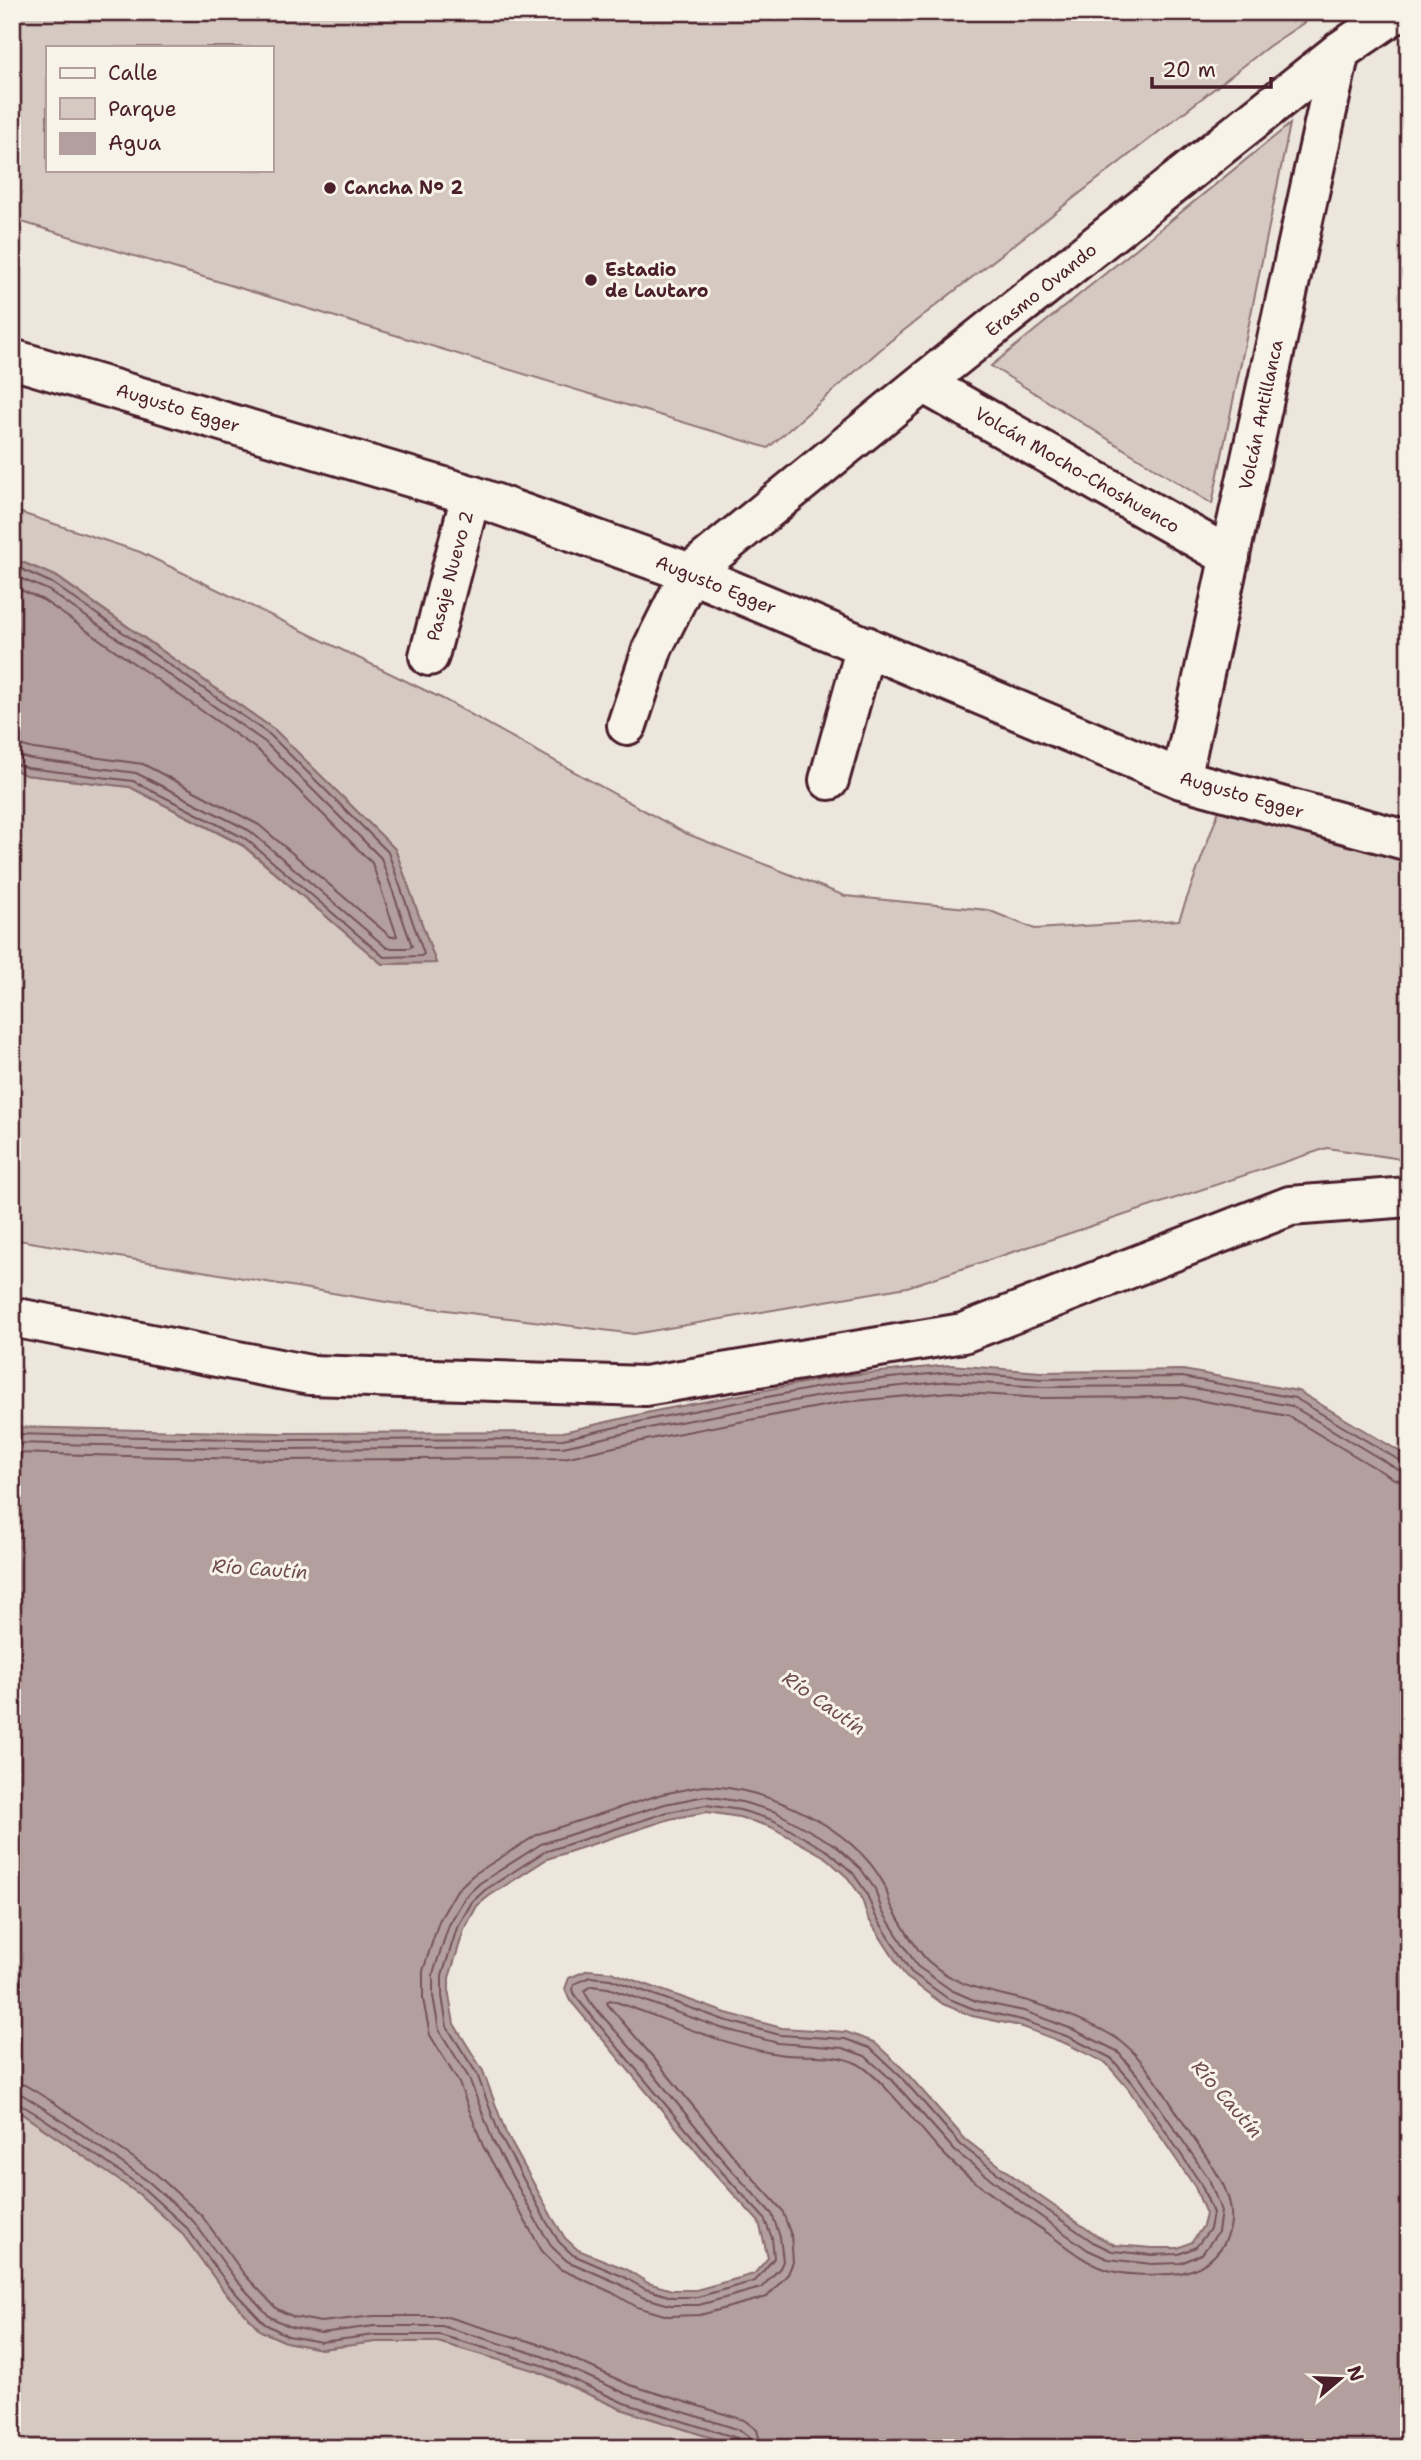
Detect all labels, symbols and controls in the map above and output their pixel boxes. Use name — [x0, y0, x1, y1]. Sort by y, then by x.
legend — [46, 46, 273, 172]
scale bar — [1152, 46, 1270, 90]
text: 20 m — [1162, 56, 1216, 84]
text: Calle — [108, 59, 158, 87]
text: Parque — [108, 95, 177, 123]
text: Agua — [108, 129, 161, 157]
place label: Cancha N° 2 — [344, 176, 463, 200]
marker: Cancha N° 2 — [322, 180, 338, 196]
street label: Erasmo Ovando — [980, 238, 1102, 342]
place label: Estadio de Lautaro — [605, 258, 708, 303]
marker: Estadio de Lautaro — [583, 272, 599, 288]
street label: Volcán Antillanca — [1233, 338, 1289, 492]
street label: Augusto Egger — [113, 378, 243, 438]
street label: Volcán Mocho-Choshuenco — [970, 401, 1184, 539]
street label: Pasaje Nuevo 2 — [421, 508, 479, 644]
street label: Augusto Egger — [652, 550, 780, 620]
street label: Augusto Egger — [1177, 766, 1307, 824]
water label: Río Cautín — [211, 1553, 309, 1585]
water label: Río Cautín — [778, 1665, 870, 1741]
water label: Río Cautín — [1186, 2055, 1268, 2143]
north arrow — [1306, 2344, 1376, 2414]
text: N — [1341, 2362, 1370, 2385]

